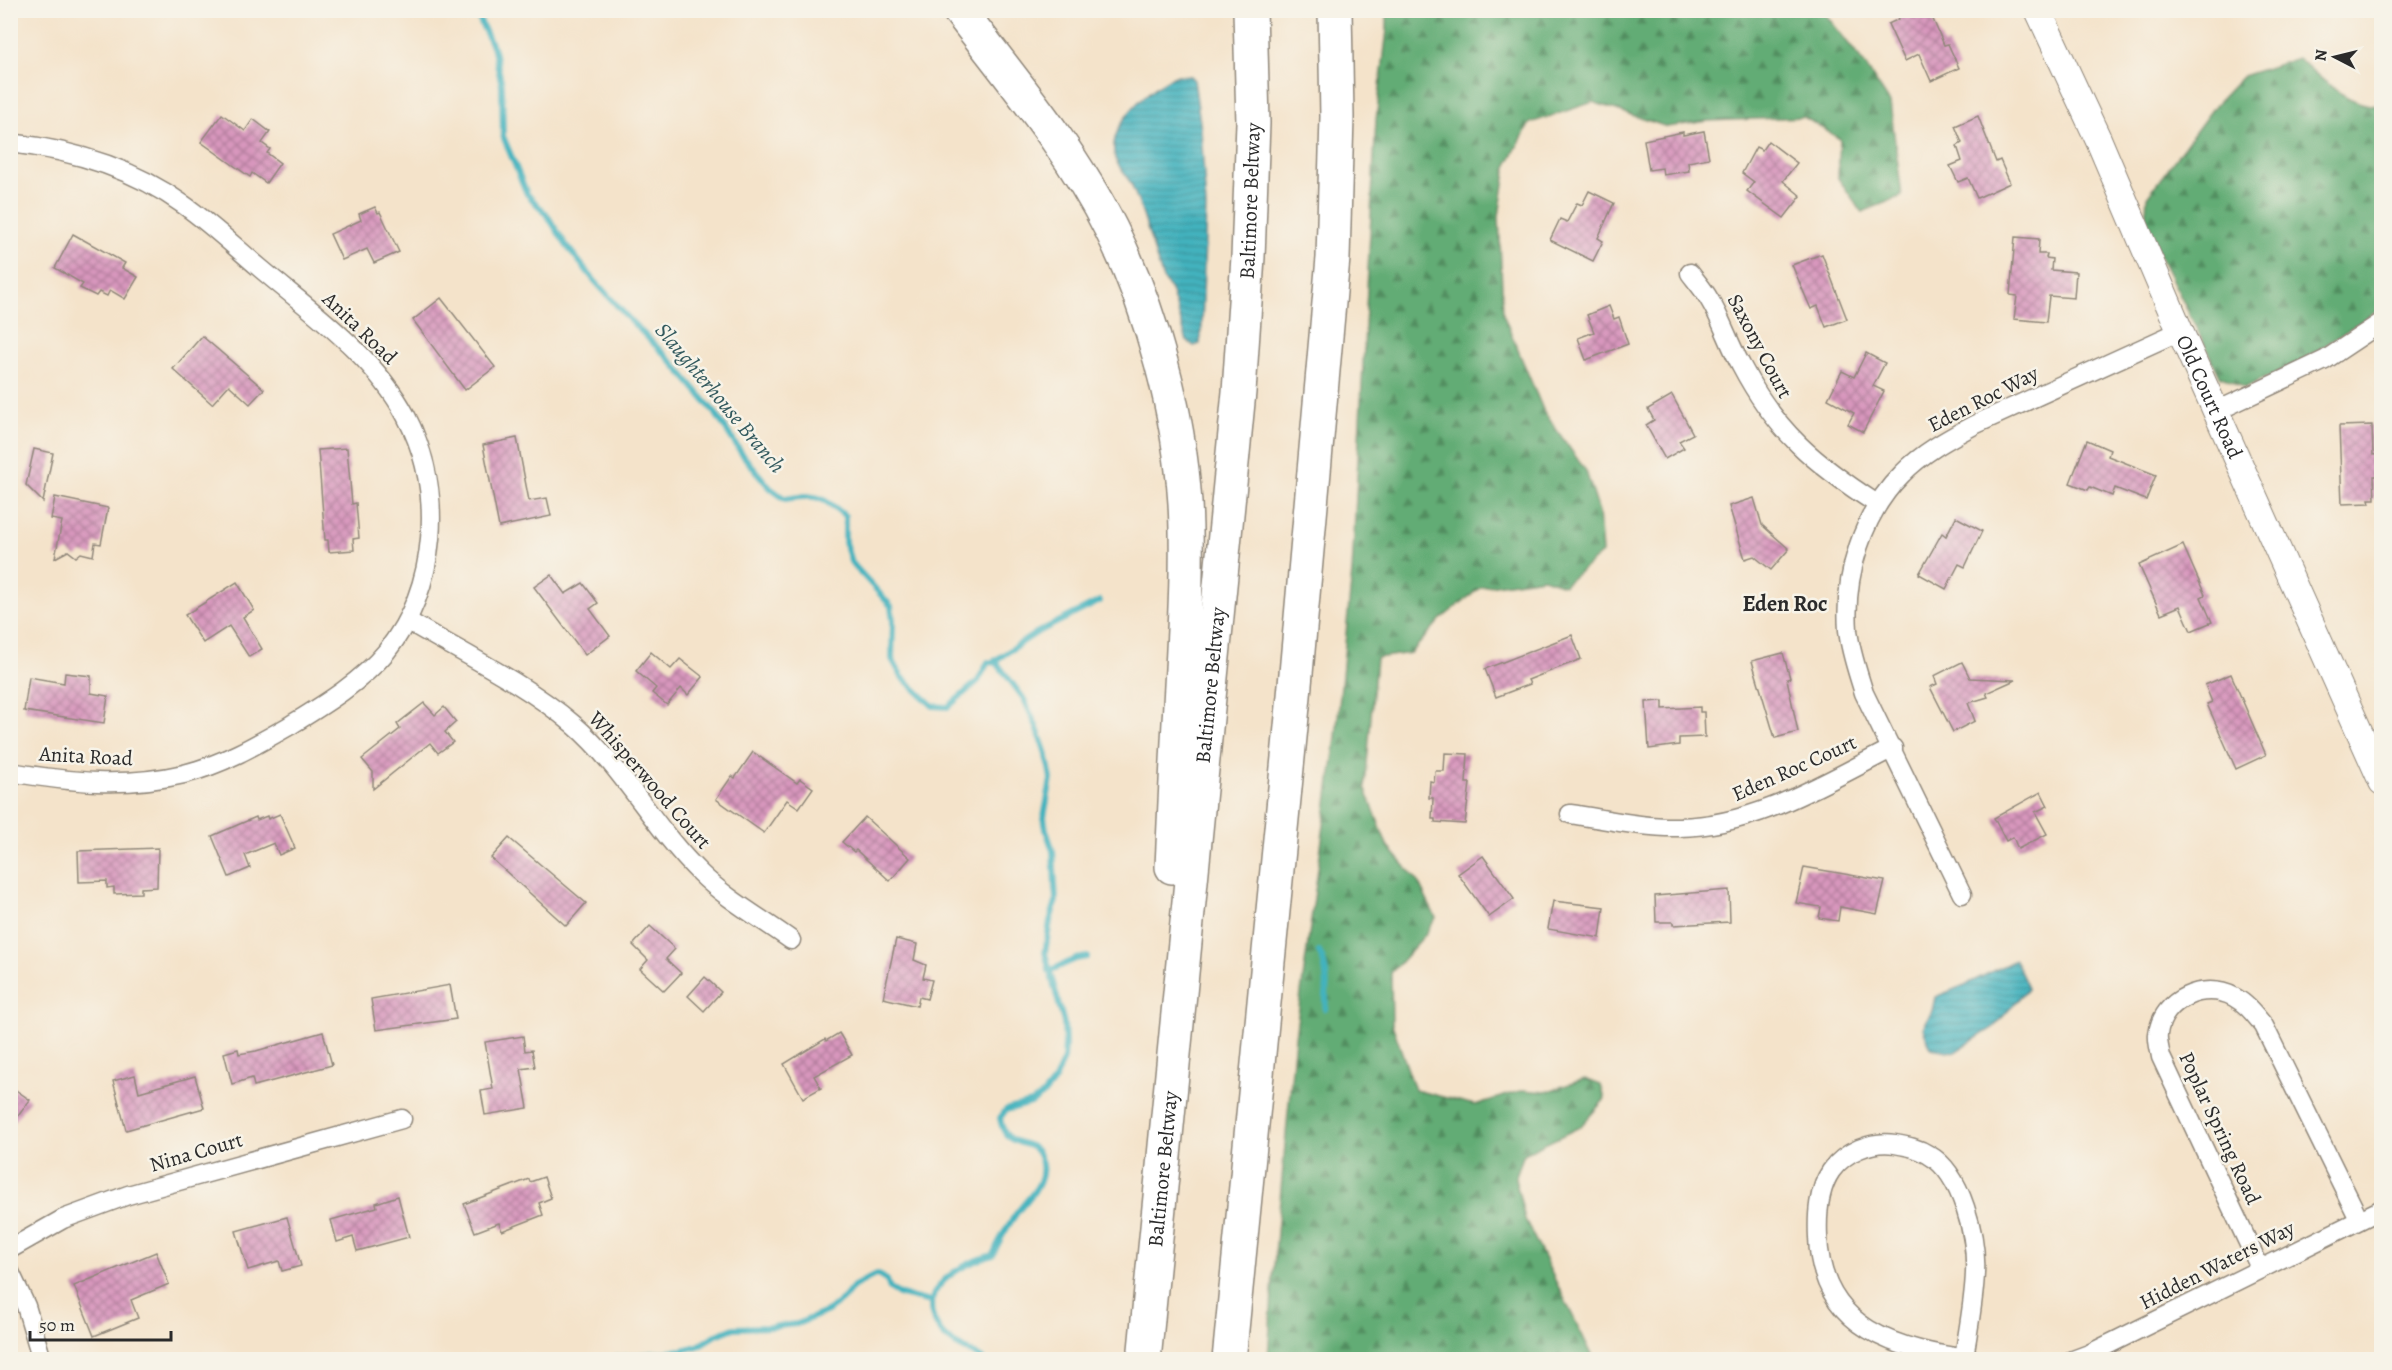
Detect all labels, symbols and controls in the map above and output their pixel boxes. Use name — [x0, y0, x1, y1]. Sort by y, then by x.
north arrow — [2305, 27, 2365, 87]
text: N — [2309, 48, 2333, 62]
street label: Baltimore Beltway — [1233, 121, 1267, 280]
street label: Anita Road — [316, 285, 404, 371]
street label: Saxony Court — [1721, 289, 1799, 403]
water label: Slaughterhouse Branch — [648, 316, 792, 480]
street label: Old Court Road — [2170, 330, 2250, 464]
street label: Eden Roc Way — [1923, 359, 2044, 439]
district label: Eden Roc — [1742, 589, 1828, 619]
street label: Baltimore Beltway — [1189, 605, 1232, 765]
street label: Whisperwood Court — [582, 704, 718, 855]
street label: Eden Roc Court — [1727, 728, 1861, 808]
street label: Anita Road — [37, 740, 134, 772]
street label: Poplar Spring Road — [2172, 1047, 2268, 1210]
street label: Baltimore Beltway — [1141, 1089, 1184, 1248]
street label: Nina Court — [146, 1125, 246, 1179]
street label: Hidden Waters Way — [2135, 1214, 2300, 1316]
scale bar — [30, 1304, 171, 1342]
text: 50 m — [39, 1313, 75, 1337]

